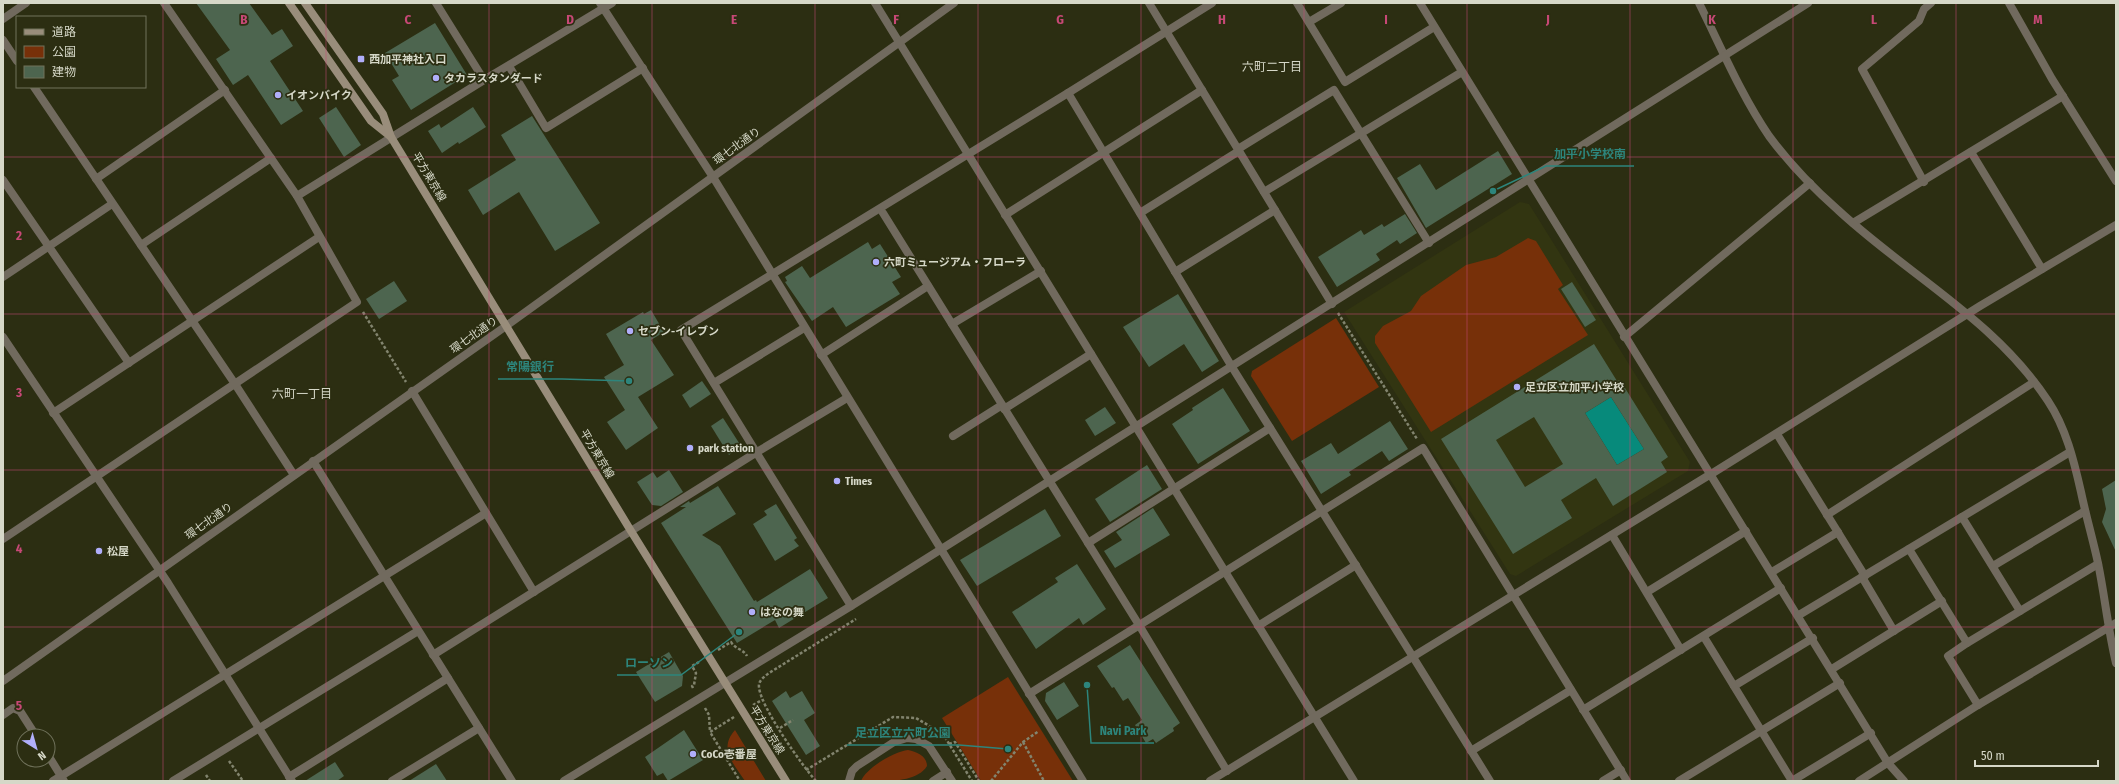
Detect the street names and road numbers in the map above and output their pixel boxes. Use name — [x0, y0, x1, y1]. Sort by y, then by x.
street label: 環七北通り — [711, 125, 763, 167]
street label: 平方東京線 — [409, 150, 449, 204]
street label: 環七北通り — [448, 314, 500, 356]
street label: 平方東京線 — [577, 427, 617, 481]
street label: 環七北通り — [183, 500, 235, 542]
street label: 平方東京線 — [747, 703, 787, 757]

